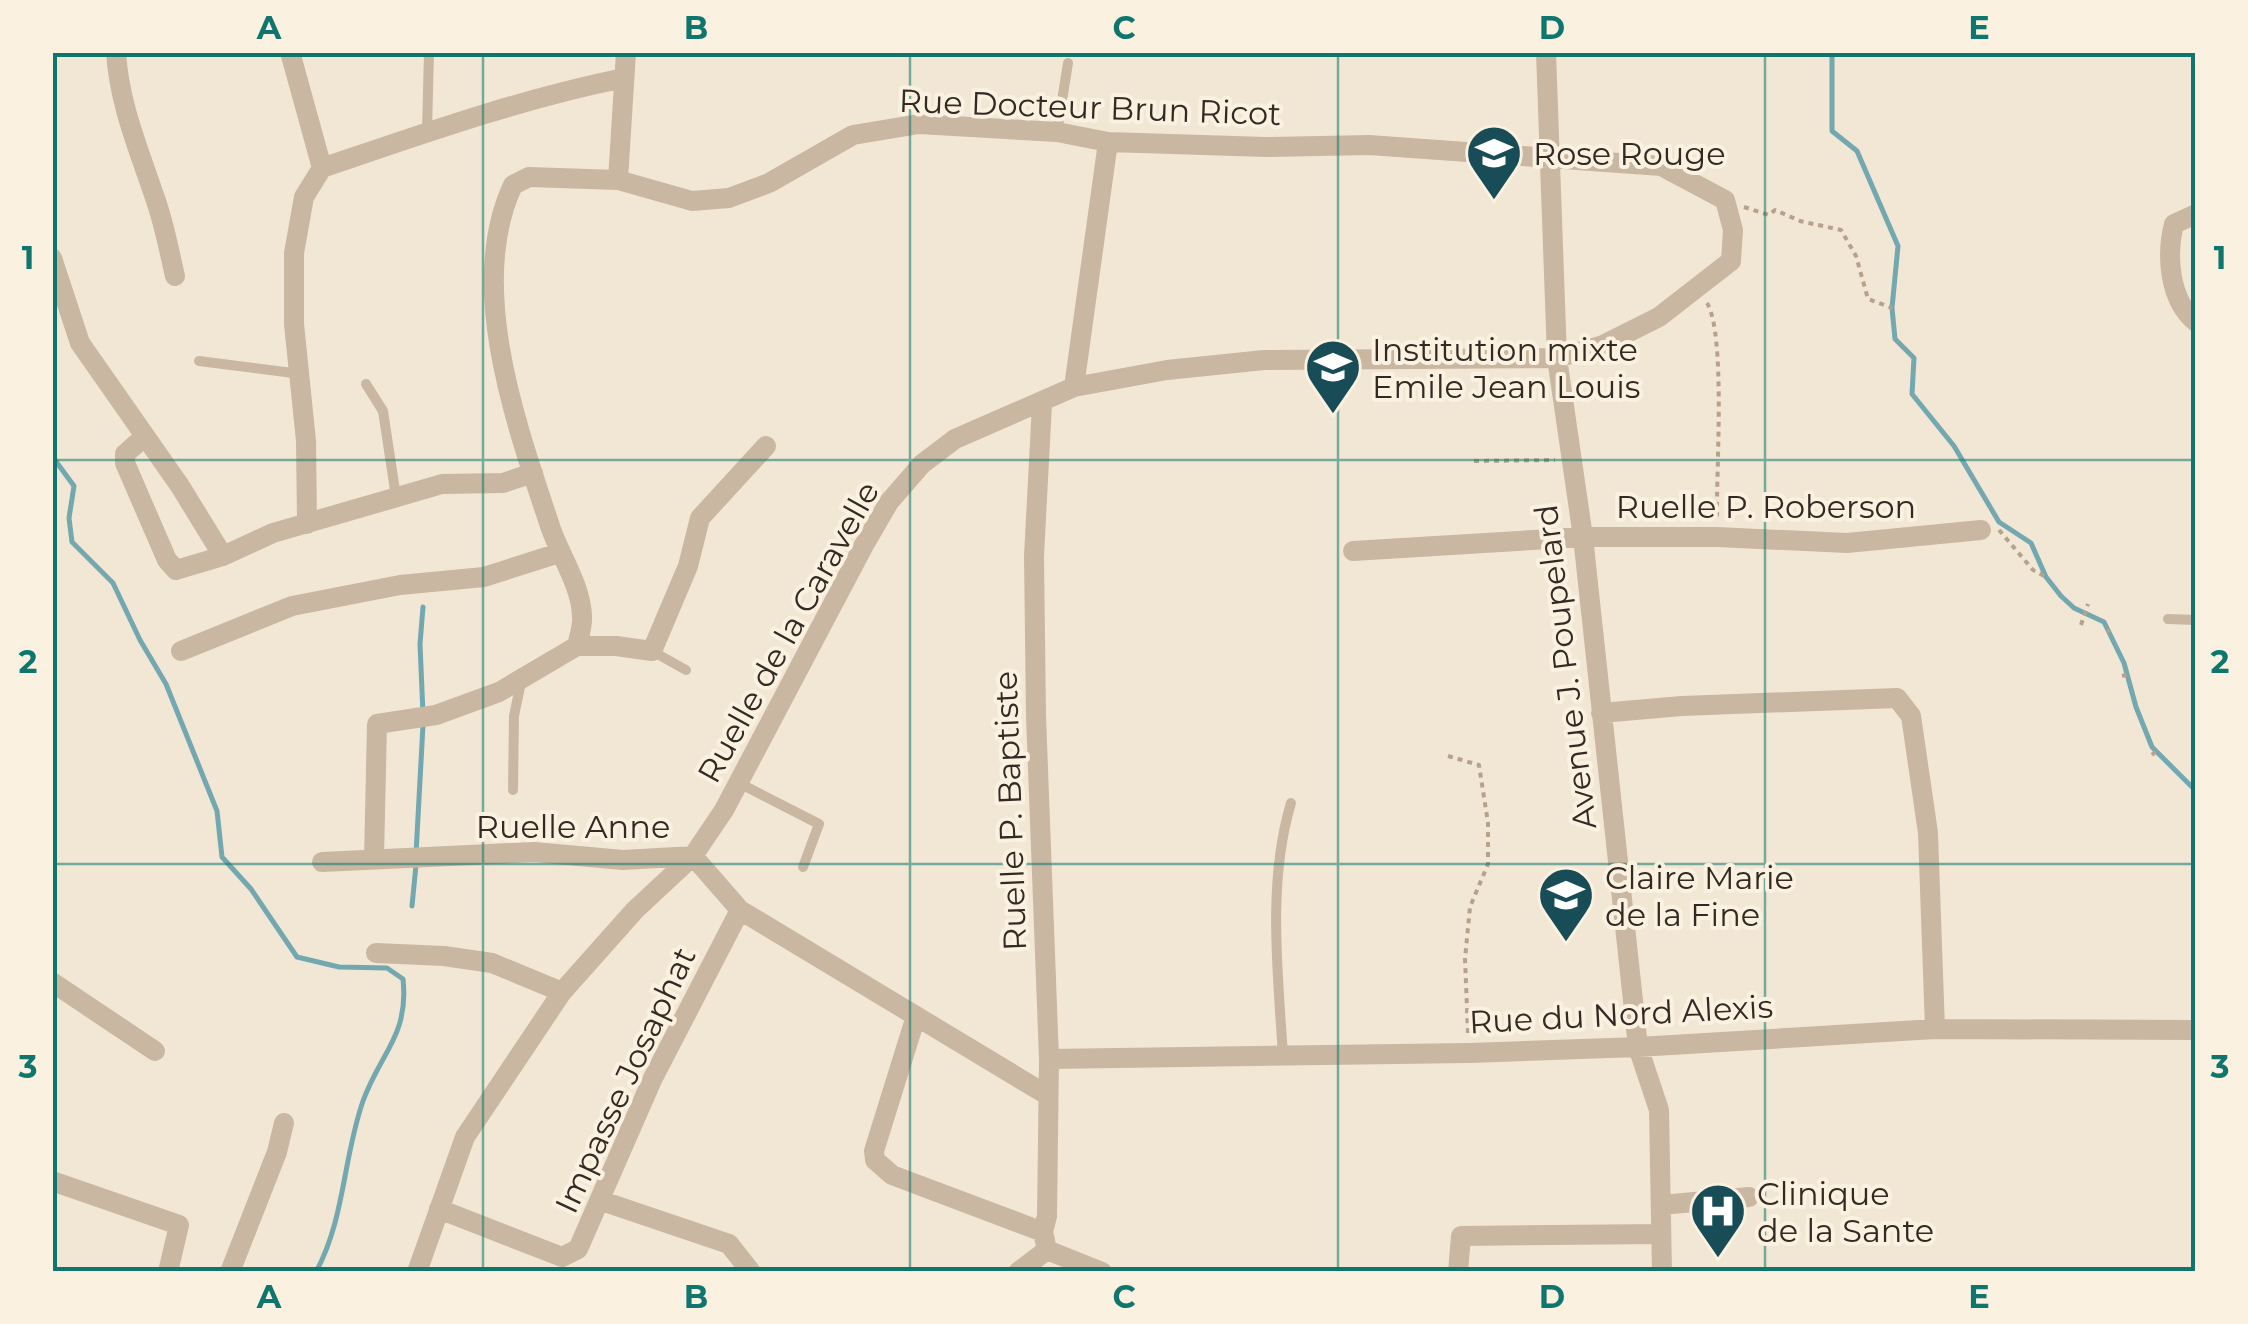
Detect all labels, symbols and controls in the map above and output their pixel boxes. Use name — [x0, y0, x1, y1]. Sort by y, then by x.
text: A — [256, 8, 282, 47]
text: B — [684, 8, 708, 47]
text: C — [1112, 8, 1136, 47]
text: D — [1539, 8, 1565, 47]
text: E — [1968, 8, 1990, 47]
street label: Rue Docteur Brun Ricot — [898, 81, 1282, 133]
school or university icon: Rose Rouge — [1464, 123, 1524, 202]
place label: Rose Rouge — [1533, 134, 1725, 173]
text: 1 — [22, 238, 34, 277]
text: 1 — [2214, 238, 2226, 277]
place label: Institution mixte Emile Jean Louis — [1372, 330, 1640, 406]
school or university icon: Institution mixte Emile Jean Louis — [1303, 337, 1363, 416]
street label: Ruelle de la Caravelle — [689, 475, 887, 789]
street label: Ruelle P. Roberson — [1616, 487, 1916, 526]
street label: Avenue J. Poupelard — [1526, 502, 1604, 832]
text: 2 — [19, 642, 37, 681]
text: 2 — [2211, 642, 2229, 681]
street label: Ruelle P. Baptiste — [986, 671, 1034, 951]
street label: Ruelle Anne — [476, 807, 670, 846]
place label: Claire Marie de la Fine — [1605, 858, 1794, 934]
school or university icon: Claire Marie de la Fine — [1536, 865, 1596, 944]
street label: Impasse Josaphat — [546, 941, 704, 1219]
street label: Rue du Nord Alexis — [1468, 987, 1774, 1041]
text: 3 — [18, 1047, 37, 1086]
text: 3 — [2210, 1047, 2229, 1086]
place label: Clinique de la Sante — [1757, 1174, 1934, 1250]
hospital icon: Clinique de la Sante — [1688, 1181, 1748, 1260]
text: A — [256, 1277, 282, 1316]
text: B — [684, 1277, 708, 1316]
text: C — [1112, 1277, 1136, 1316]
text: D — [1539, 1277, 1565, 1316]
text: E — [1968, 1277, 1990, 1316]

